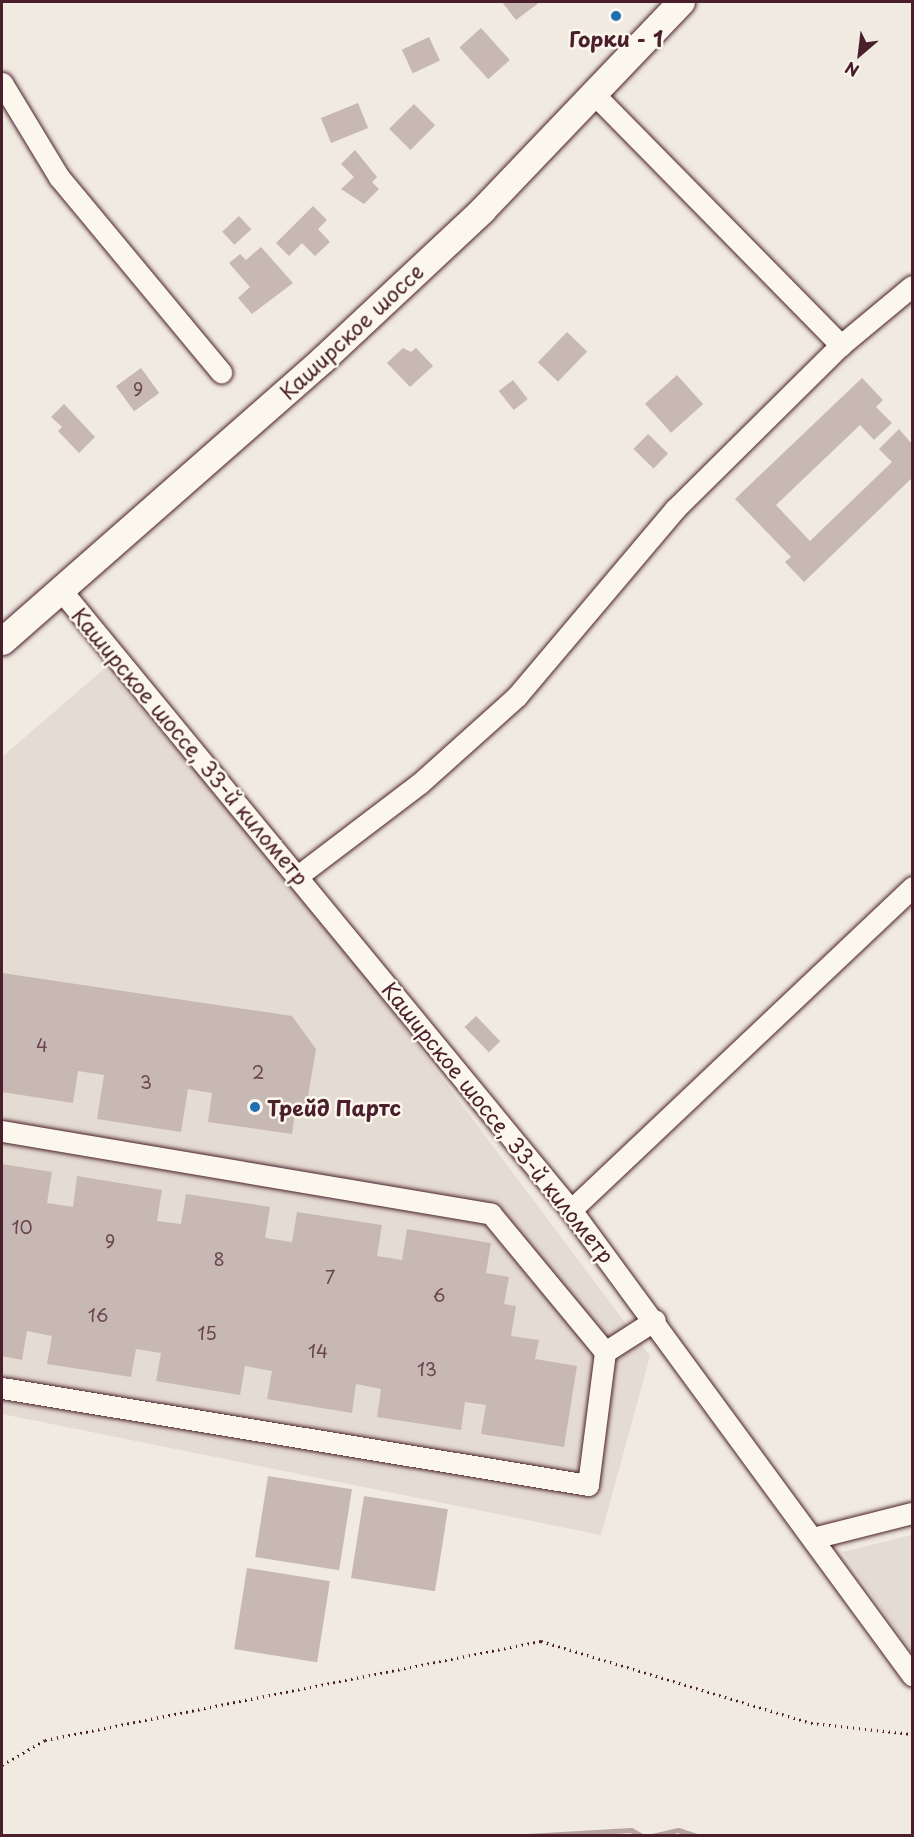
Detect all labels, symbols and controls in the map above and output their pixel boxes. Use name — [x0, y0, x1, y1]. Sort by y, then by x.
marker: Горки - 1 — [609, 9, 623, 23]
north arrow — [830, 24, 890, 84]
place label: Горки - 1 — [569, 25, 663, 51]
text: N — [840, 56, 863, 83]
street label: Каширское шоссе — [274, 258, 428, 404]
house number: 9 — [133, 378, 143, 400]
street label: Каширское шоссе, 33-й километр — [67, 602, 315, 890]
street label: Каширское шоссе, 33-й километр — [378, 976, 620, 1268]
house number: 4 — [36, 1034, 48, 1056]
house number: 2 — [252, 1061, 264, 1083]
house number: 3 — [140, 1071, 152, 1093]
place label: Трейд Партс — [267, 1094, 402, 1120]
marker: Трейд Партс — [248, 1100, 262, 1114]
house number: 10 — [11, 1216, 33, 1238]
house number: 9 — [105, 1230, 115, 1252]
house number: 8 — [213, 1248, 225, 1270]
house number: 7 — [325, 1266, 335, 1288]
house number: 6 — [433, 1284, 445, 1306]
house number: 16 — [88, 1304, 108, 1326]
house number: 15 — [197, 1322, 217, 1344]
house number: 14 — [308, 1340, 328, 1362]
house number: 13 — [417, 1358, 437, 1380]

